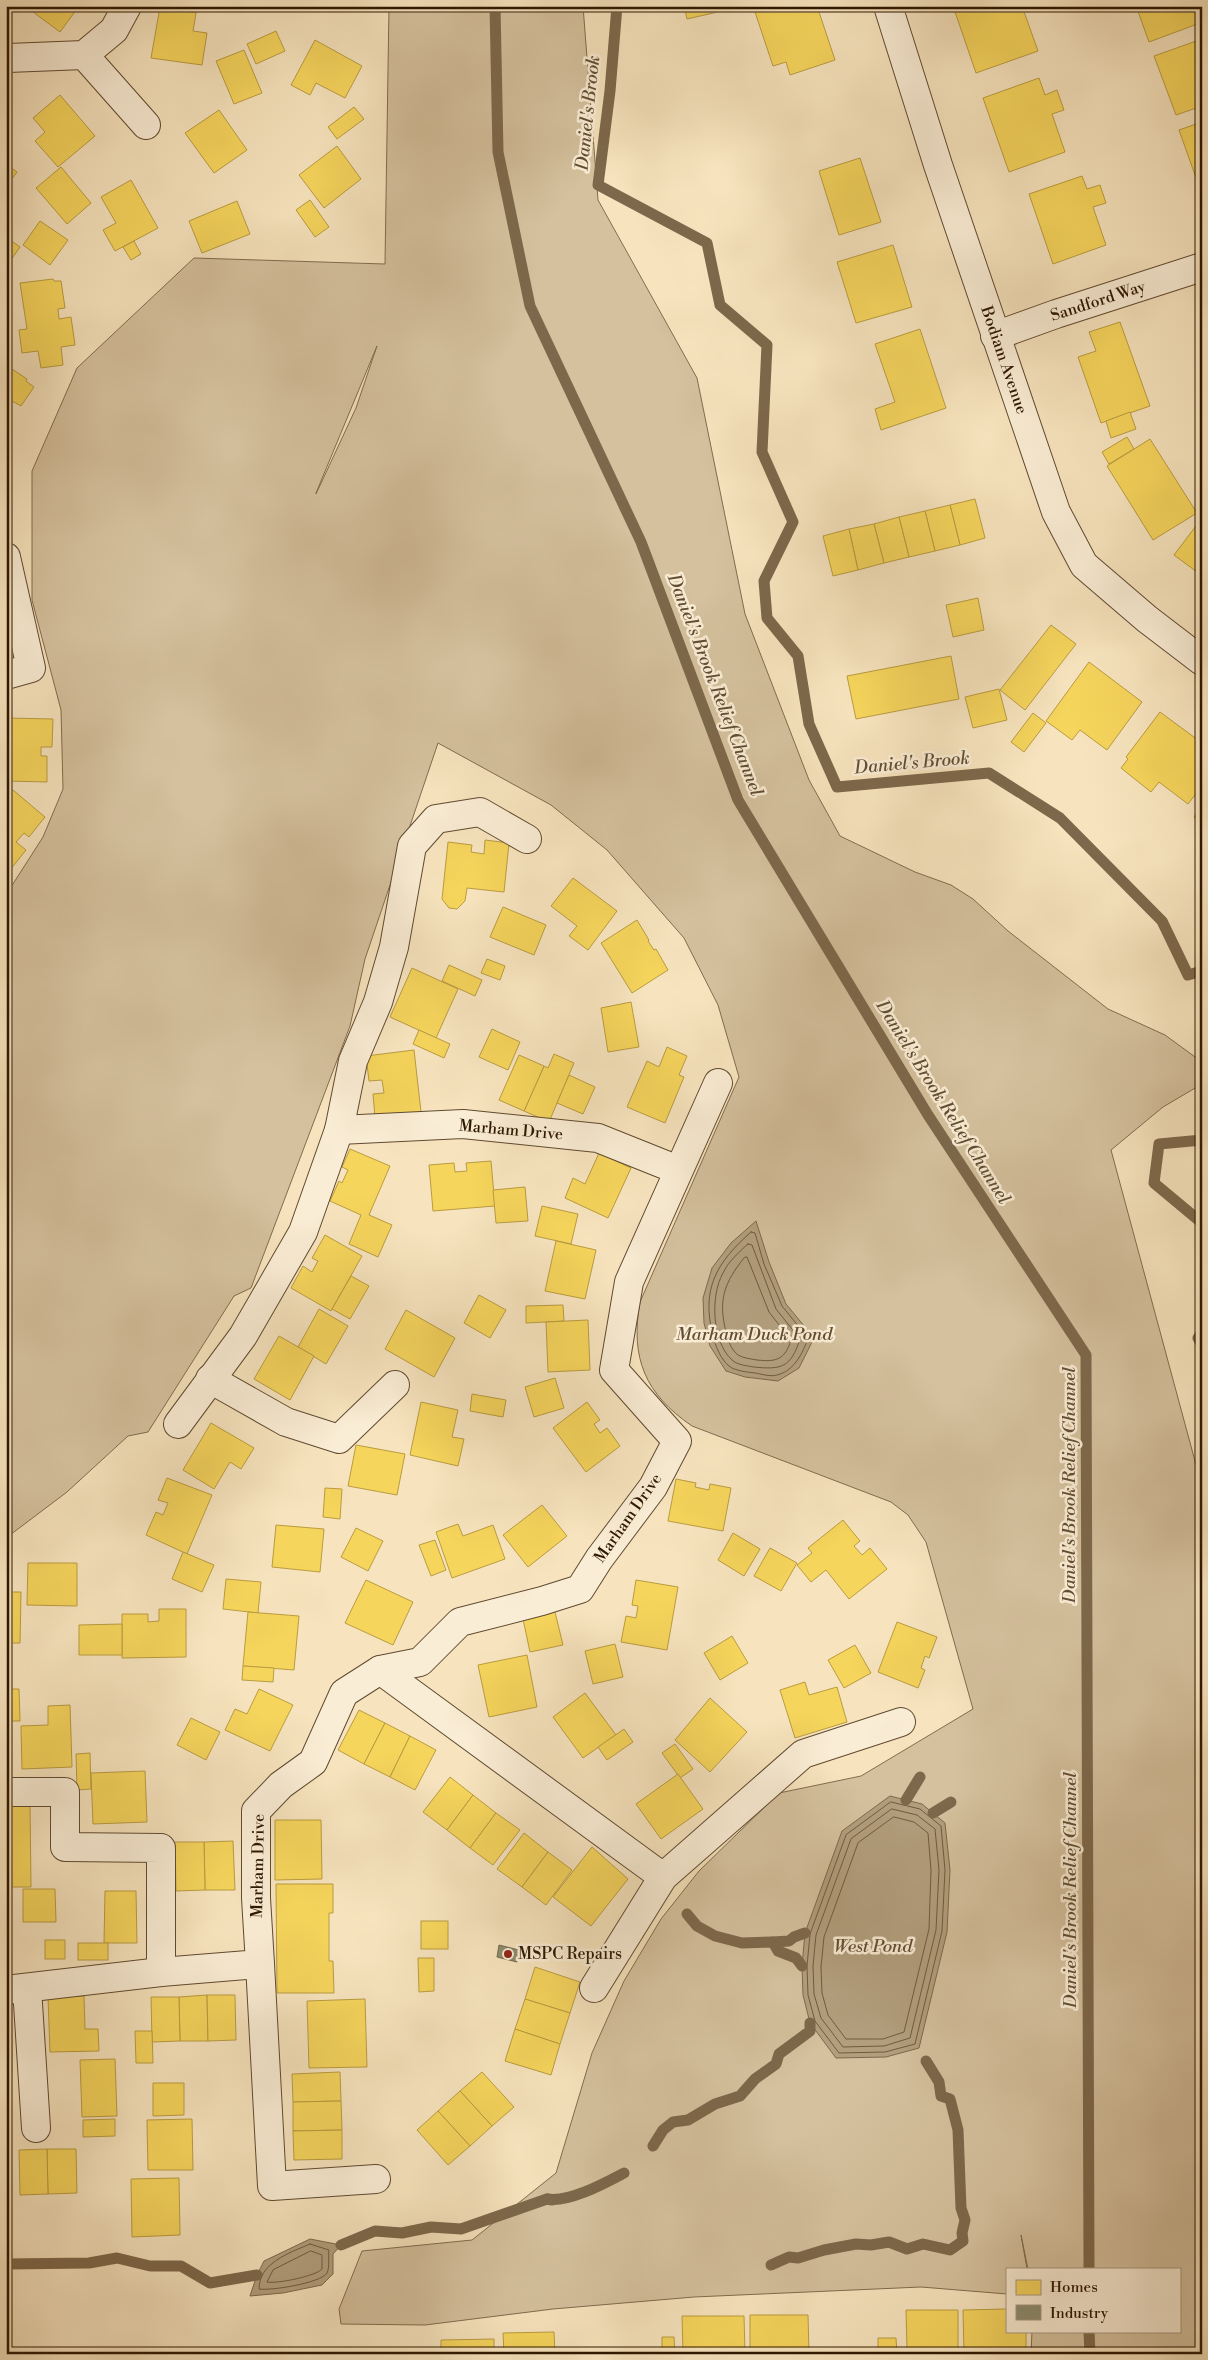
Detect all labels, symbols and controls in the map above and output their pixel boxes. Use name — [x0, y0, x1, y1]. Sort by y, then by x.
water label: Daniel's Brook — [570, 54, 605, 173]
street label: Sandford Way — [1048, 276, 1148, 326]
street label: Bodiam Avenue — [976, 302, 1032, 417]
water label: Daniel's Brook Relief Channel — [662, 570, 768, 800]
water label: Daniel's Brook — [852, 747, 971, 780]
water label: Daniel's Brook Relief Channel — [870, 995, 1015, 1208]
street label: Marham Drive — [458, 1115, 564, 1145]
water label: Marham Duck Pond — [676, 1323, 833, 1346]
water label: Daniel's Brook Relief Channel — [1058, 1367, 1081, 1604]
street label: Marham Drive — [590, 1469, 666, 1567]
water label: Daniel's Brook Relief Channel — [1059, 1772, 1082, 2009]
street label: Marham Drive — [247, 1814, 269, 1918]
water label: West Pond — [834, 1935, 913, 1958]
place label: MSPC Repairs — [518, 1944, 622, 1964]
marker: MSPC Repairs — [502, 1948, 514, 1960]
legend — [1006, 2268, 1180, 2332]
text: Homes — [1050, 2278, 1098, 2297]
text: Industry — [1050, 2304, 1109, 2323]

